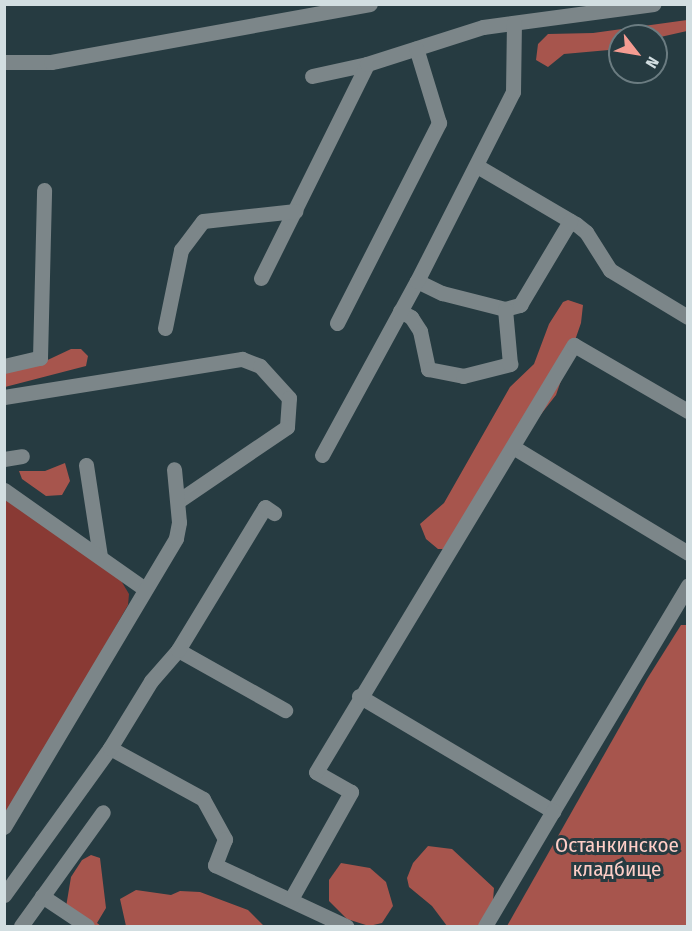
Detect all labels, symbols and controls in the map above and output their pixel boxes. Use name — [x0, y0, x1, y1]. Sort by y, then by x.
north arrow — [608, 24, 668, 84]
text: N — [642, 53, 663, 72]
park label: Останкинское кладбище — [555, 832, 679, 882]

